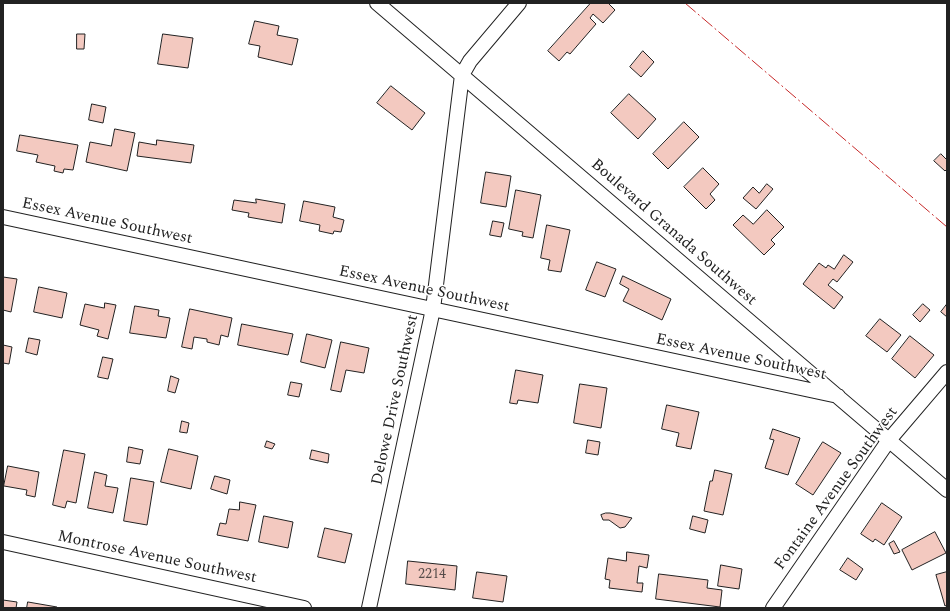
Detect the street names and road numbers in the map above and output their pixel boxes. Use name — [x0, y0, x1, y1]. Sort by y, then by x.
street label: Boulevard Granada Southwest — [586, 156, 760, 310]
street label: Essex Avenue Southwest — [20, 195, 194, 249]
street label: Essex Avenue Southwest — [337, 263, 511, 317]
street label: Delowe Drive Southwest — [369, 313, 423, 487]
street label: Essex Avenue Southwest — [654, 331, 828, 385]
street label: Fontaine Avenue Southwest — [771, 404, 903, 574]
street label: Montrose Avenue Southwest — [56, 528, 258, 588]

